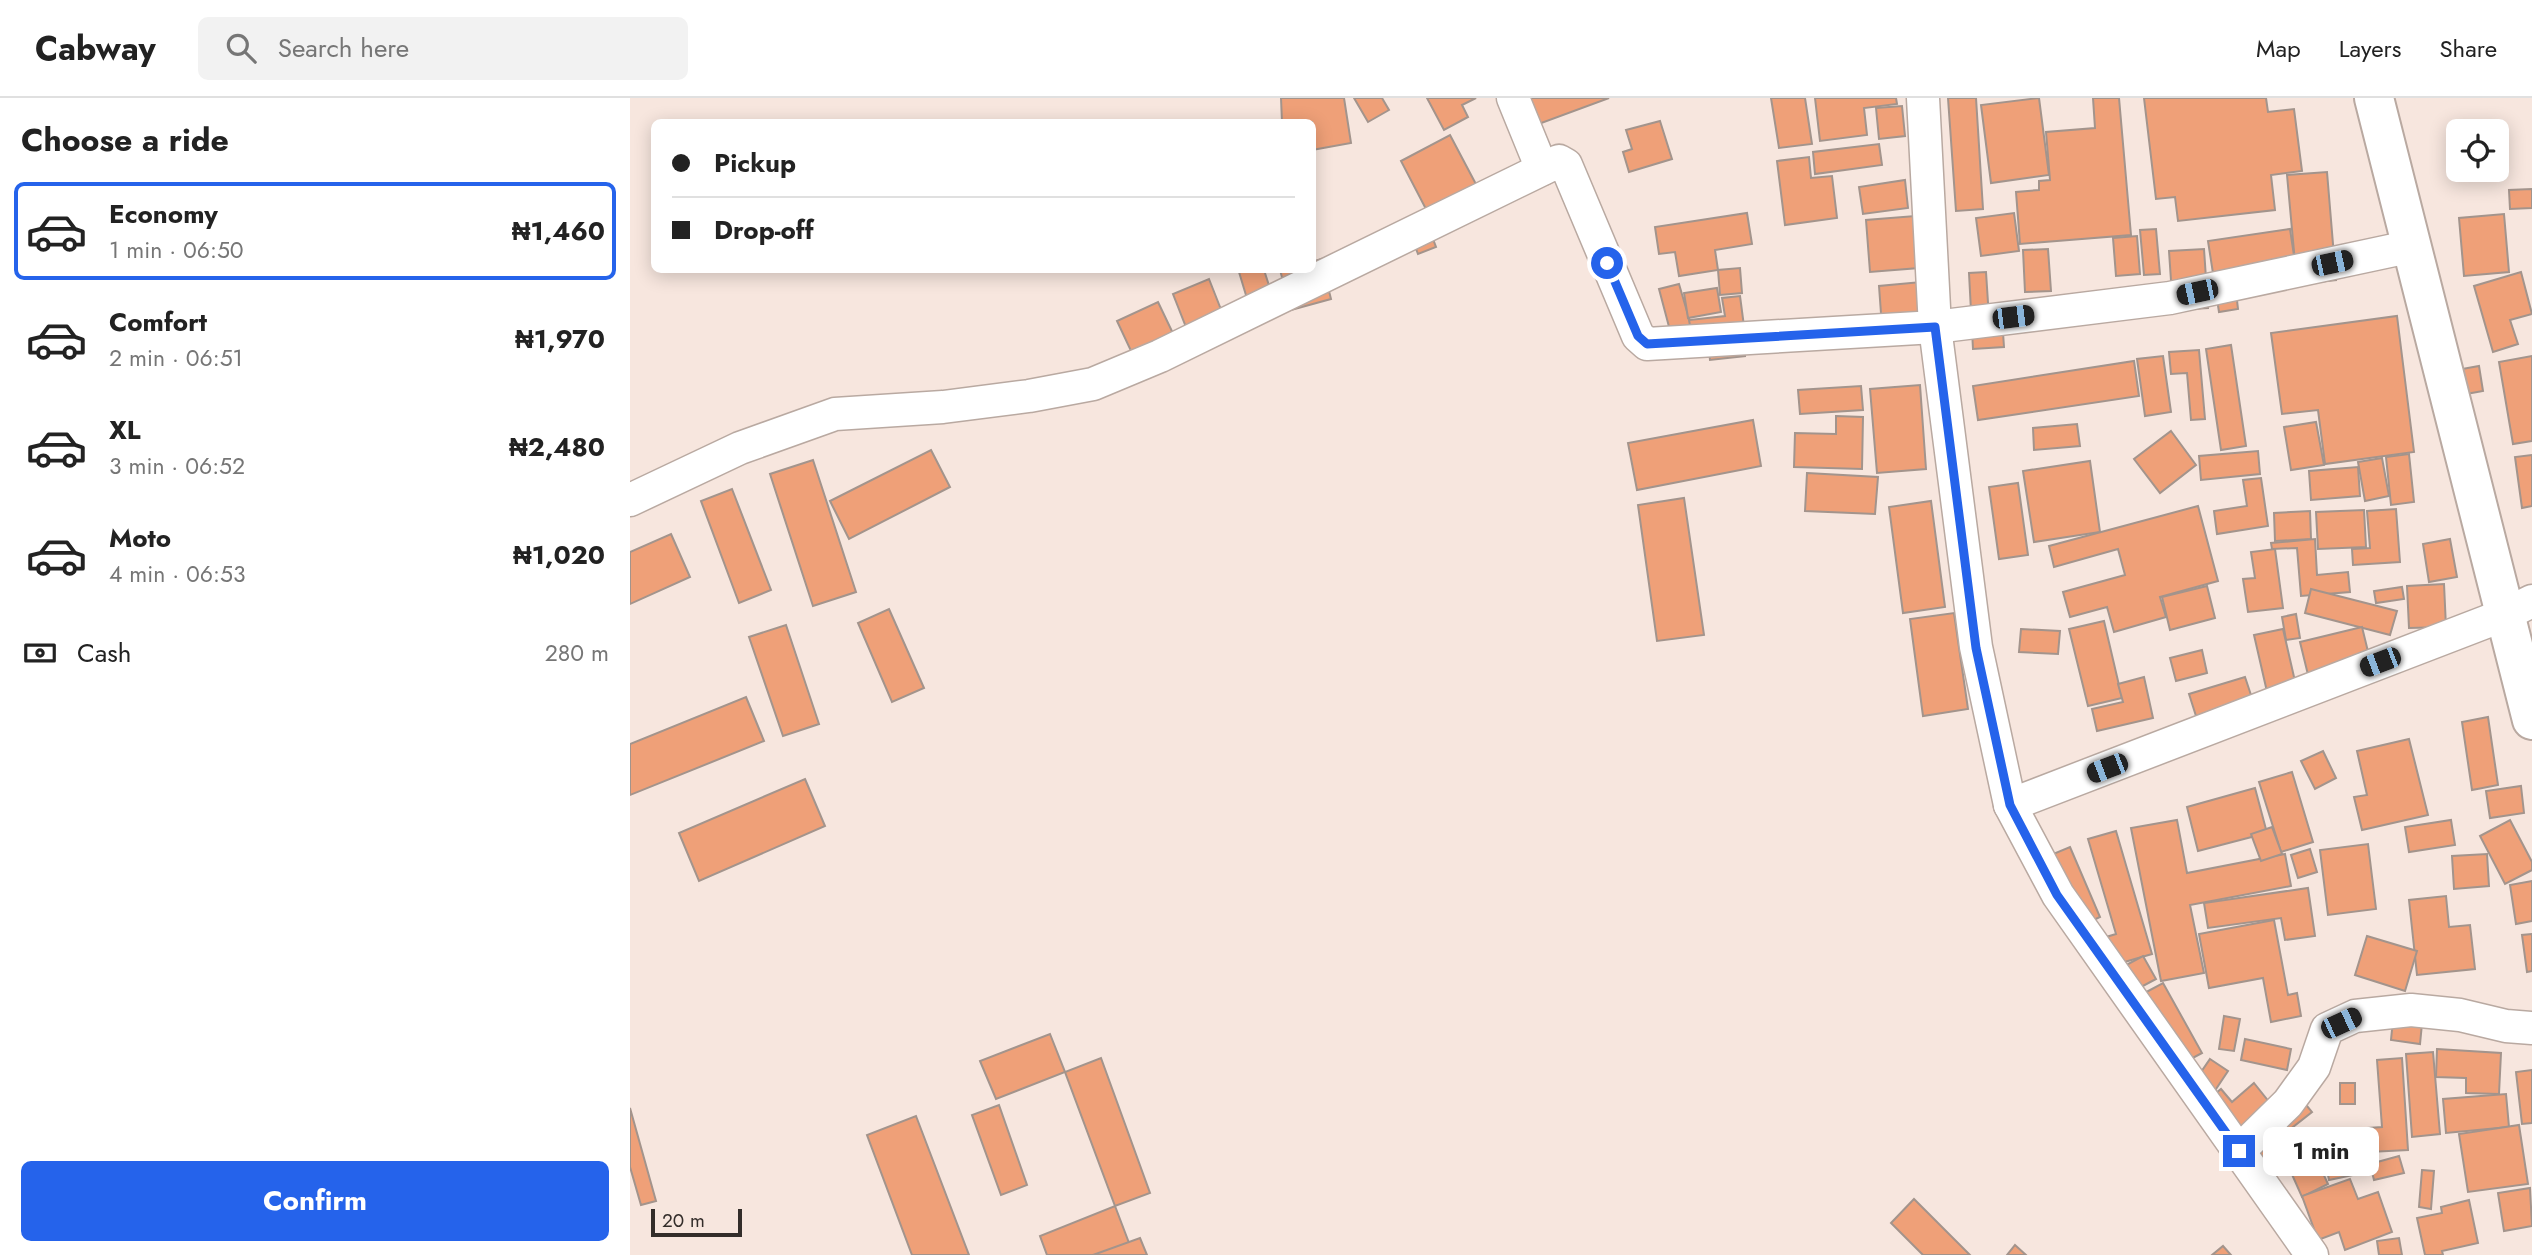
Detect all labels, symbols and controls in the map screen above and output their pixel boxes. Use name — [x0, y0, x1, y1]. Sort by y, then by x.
search box — [198, 17, 688, 80]
text: Cabway — [35, 25, 156, 72]
icon: search — [222, 29, 260, 67]
text: Search here — [278, 29, 409, 67]
text: Map — [2256, 31, 2301, 66]
text: Layers — [2339, 31, 2401, 66]
text: Share — [2439, 31, 2497, 66]
text: Choose a ride — [21, 117, 229, 163]
map controls — [2446, 119, 2509, 182]
button: locate — [2446, 119, 2509, 182]
text: Pickup — [714, 144, 796, 182]
text: Economy — [109, 195, 218, 233]
icon: car — [25, 200, 88, 263]
text: Drop-off — [714, 211, 814, 249]
text: ₦1,460 — [512, 212, 605, 250]
text: 1 min · 06:50 — [109, 233, 244, 267]
route start — [1591, 247, 1623, 279]
car — [2310, 248, 2355, 278]
car — [2175, 277, 2220, 307]
text: Comfort — [109, 303, 207, 341]
car — [1991, 304, 2036, 330]
icon: car — [25, 308, 88, 371]
text: ₦1,970 — [515, 320, 605, 358]
text: 2 min · 06:51 — [109, 341, 243, 375]
text: XL — [109, 411, 141, 449]
icon: car — [25, 416, 88, 479]
text: ₦2,480 — [509, 428, 605, 466]
text: 3 min · 06:52 — [109, 449, 245, 483]
text: Moto — [109, 519, 171, 557]
icon: car — [25, 524, 88, 587]
text: ₦1,020 — [513, 536, 605, 574]
text: 4 min · 06:53 — [109, 557, 245, 591]
icon: cash — [21, 634, 59, 672]
text: Cash — [77, 634, 131, 672]
text: 280 m — [545, 636, 609, 670]
car — [2357, 645, 2404, 679]
car — [2084, 751, 2131, 785]
car — [2318, 1005, 2365, 1041]
callout: 1 min — [2264, 1126, 2379, 1176]
text: 1 min — [2292, 1134, 2350, 1168]
route end — [2223, 1135, 2255, 1167]
button: Confirm — [21, 1161, 609, 1241]
scale bar — [651, 1206, 742, 1238]
text: 20 m — [662, 1207, 705, 1234]

